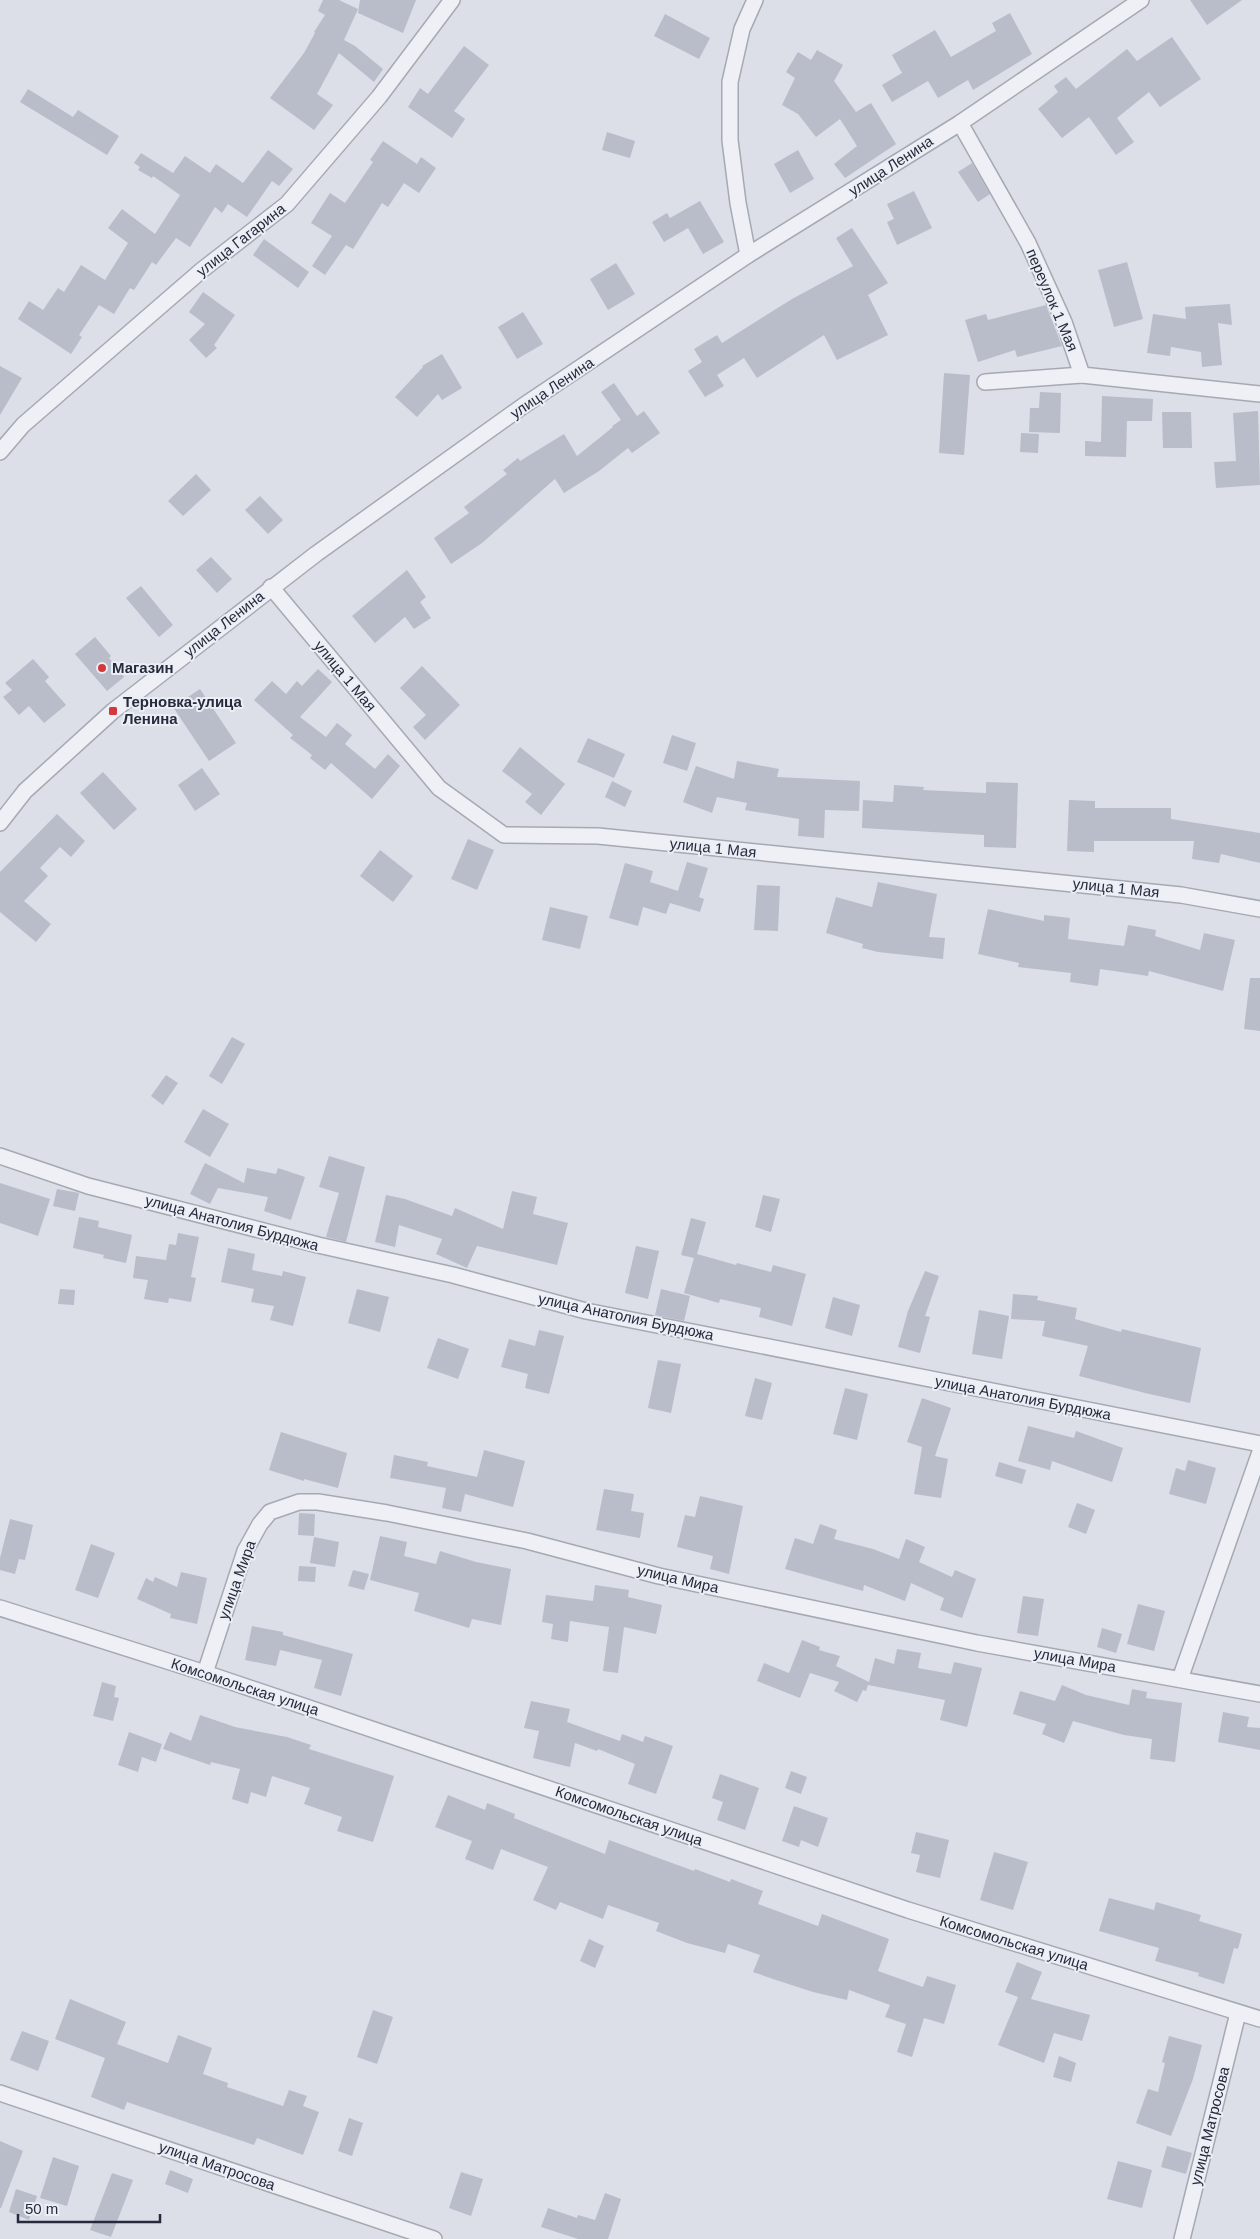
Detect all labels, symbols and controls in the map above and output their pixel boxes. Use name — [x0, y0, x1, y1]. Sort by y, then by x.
street label: улица Ленина — [845, 132, 937, 199]
street label: улица Гагарина — [193, 199, 289, 280]
street label: переулок 1 Мая — [1023, 246, 1082, 354]
street label: улица Ленина — [507, 353, 597, 422]
street label: улица Ленина — [180, 587, 268, 660]
street label: улица 1 Мая — [311, 637, 380, 714]
place label: Магазин — [112, 659, 174, 676]
marker: Магазин — [96, 662, 108, 674]
place label: Терновка-улица Ленина — [123, 693, 243, 727]
marker: Терновка-улица Ленина — [107, 705, 119, 717]
street label: улица 1 Мая — [669, 834, 757, 861]
street label: улица 1 Мая — [1072, 874, 1160, 901]
street label: улица Анатолия Бурдюжа — [144, 1191, 321, 1254]
street label: улица Анатолия Бурдюжа — [537, 1290, 716, 1344]
street label: улица Анатолия Бурдюжа — [934, 1372, 1113, 1423]
street label: улица Мира — [214, 1537, 259, 1622]
street label: улица Мира — [636, 1561, 721, 1596]
street label: улица Мира — [1033, 1644, 1118, 1675]
street label: Комсомольская улица — [169, 1655, 322, 1719]
street label: Комсомольская улица — [553, 1782, 706, 1849]
street label: Комсомольская улица — [938, 1912, 1091, 1973]
street label: улица Матросова — [1187, 2064, 1233, 2187]
street label: улица Матросова — [157, 2138, 278, 2194]
scale bar — [18, 2192, 160, 2224]
text: 50 m — [25, 2200, 58, 2217]

